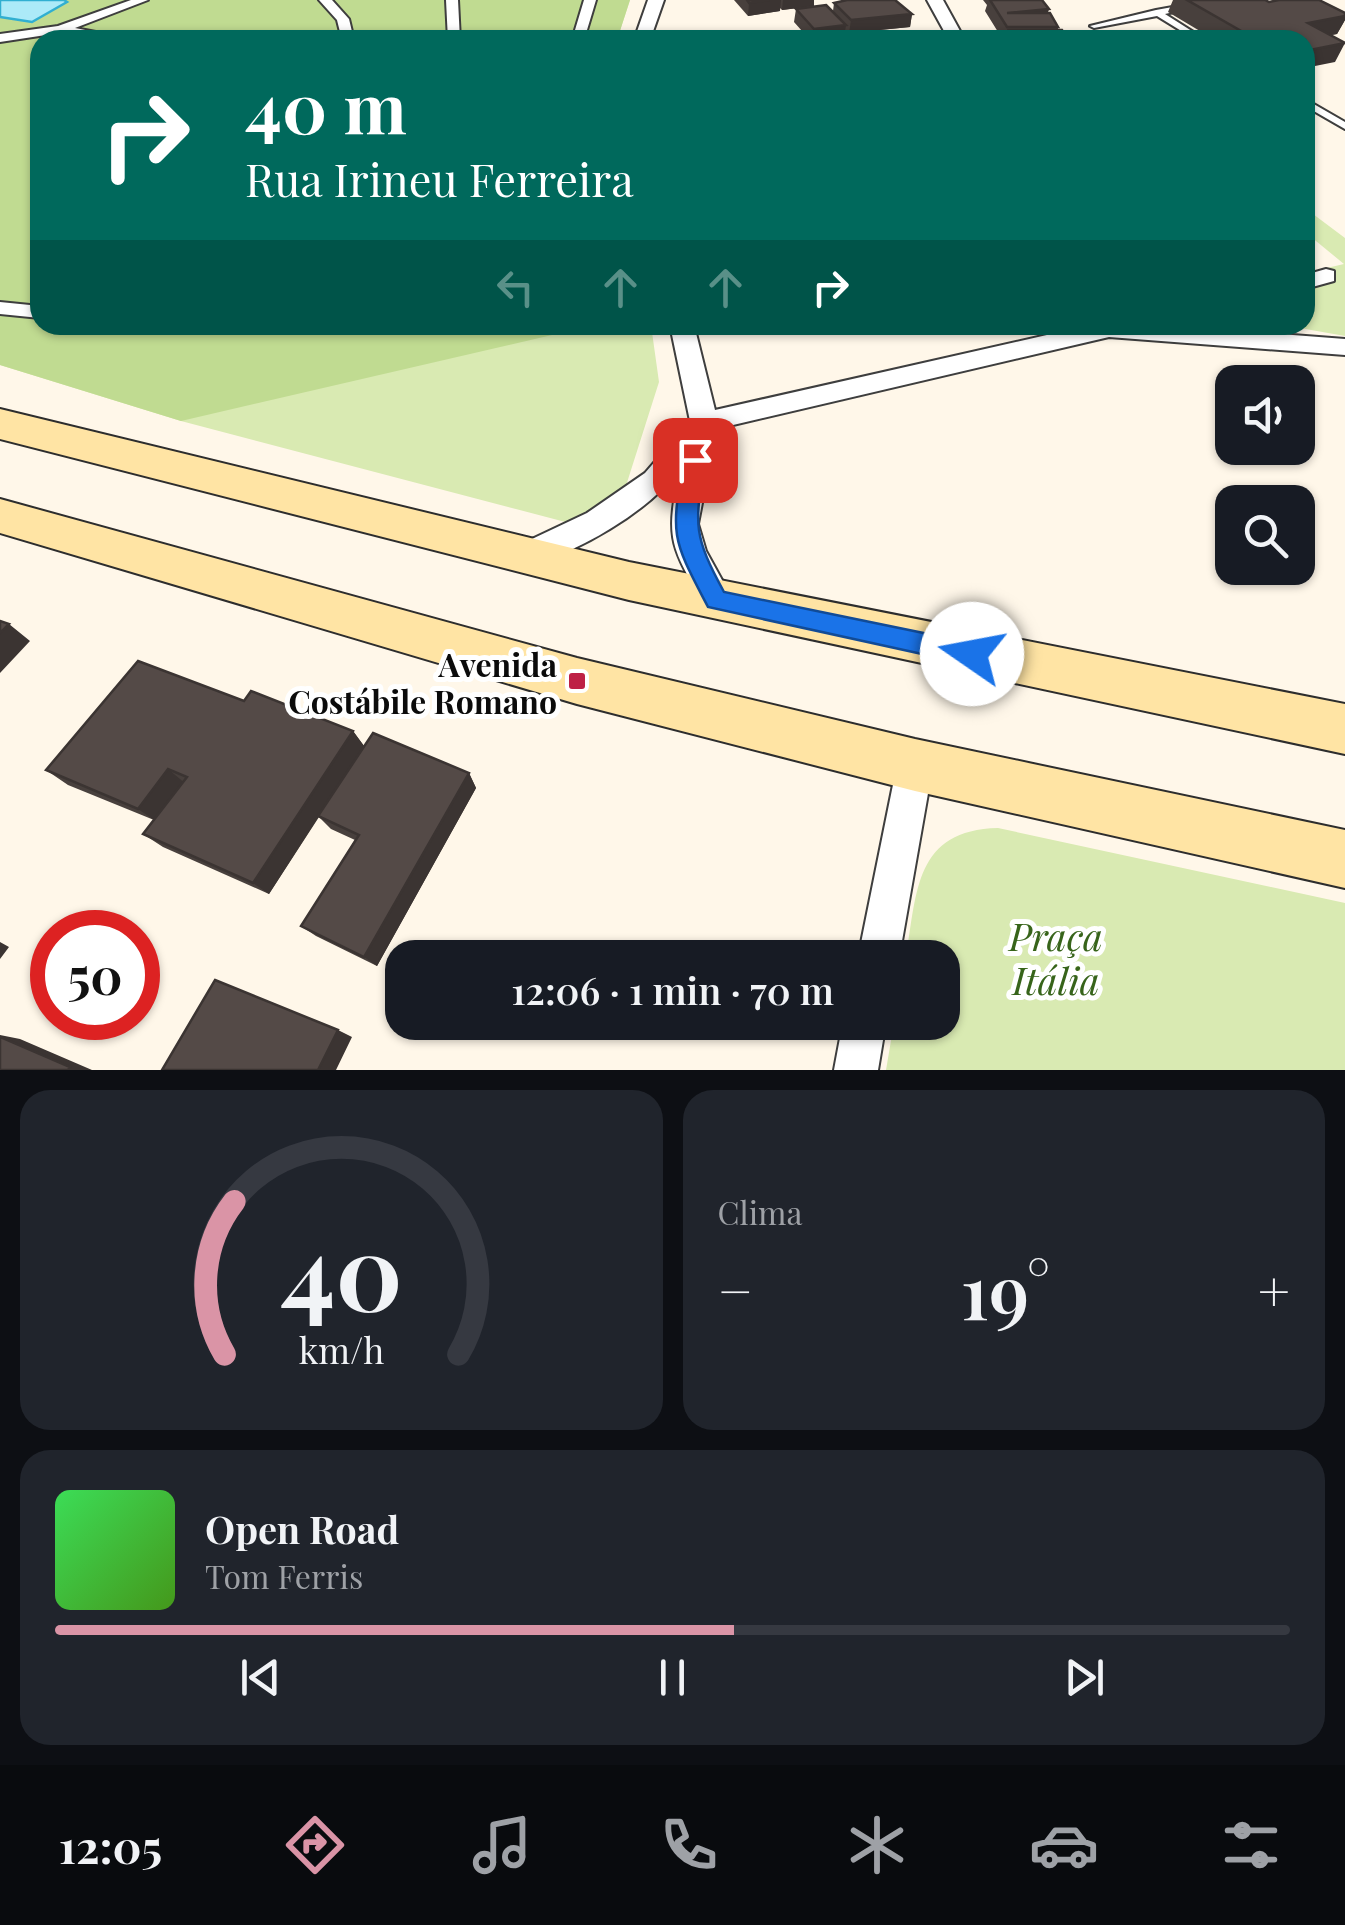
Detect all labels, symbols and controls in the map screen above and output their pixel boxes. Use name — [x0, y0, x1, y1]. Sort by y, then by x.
text: 40 m — [245, 58, 407, 152]
icon: right — [80, 70, 210, 200]
text: Rua Irineu Ferreira — [245, 148, 634, 208]
icon: left — [488, 260, 543, 315]
icon: ahead — [593, 260, 648, 315]
icon: ahead — [698, 260, 753, 315]
icon: right — [803, 260, 858, 315]
map controls — [1215, 365, 1315, 585]
button: sound — [1215, 365, 1315, 465]
pin — [653, 418, 738, 503]
icon: arrive — [668, 433, 723, 488]
button: search — [1215, 485, 1315, 585]
position arrow — [920, 602, 1024, 706]
place label: Avenida Costábile Romano — [288, 642, 557, 722]
marker: Avenida Costábile Romano — [566, 670, 588, 692]
speed limit sign: 50 — [30, 910, 160, 1040]
park label: Praça Itália — [1007, 910, 1103, 1005]
text: 12:06 · 1 min · 70 m — [511, 964, 834, 1015]
text: Clima — [718, 1190, 802, 1233]
text: 40 — [280, 1199, 402, 1338]
text: 19° — [960, 1239, 1050, 1339]
text: − — [718, 1252, 753, 1326]
text: + — [1258, 1252, 1290, 1326]
text: km/h — [298, 1325, 384, 1373]
text: Open Road — [205, 1503, 399, 1554]
text: Tom Ferris — [205, 1554, 363, 1597]
icon: previous — [233, 1650, 288, 1705]
icon: pause — [645, 1650, 700, 1705]
icon: next — [1057, 1650, 1112, 1705]
icon: directions — [280, 1810, 350, 1880]
icon: music — [467, 1810, 537, 1880]
icon: phone — [654, 1810, 724, 1880]
icon: climate — [842, 1810, 912, 1880]
icon: car — [1029, 1810, 1099, 1880]
icon: filters — [1216, 1810, 1286, 1880]
text: 12:05 — [59, 1815, 162, 1875]

